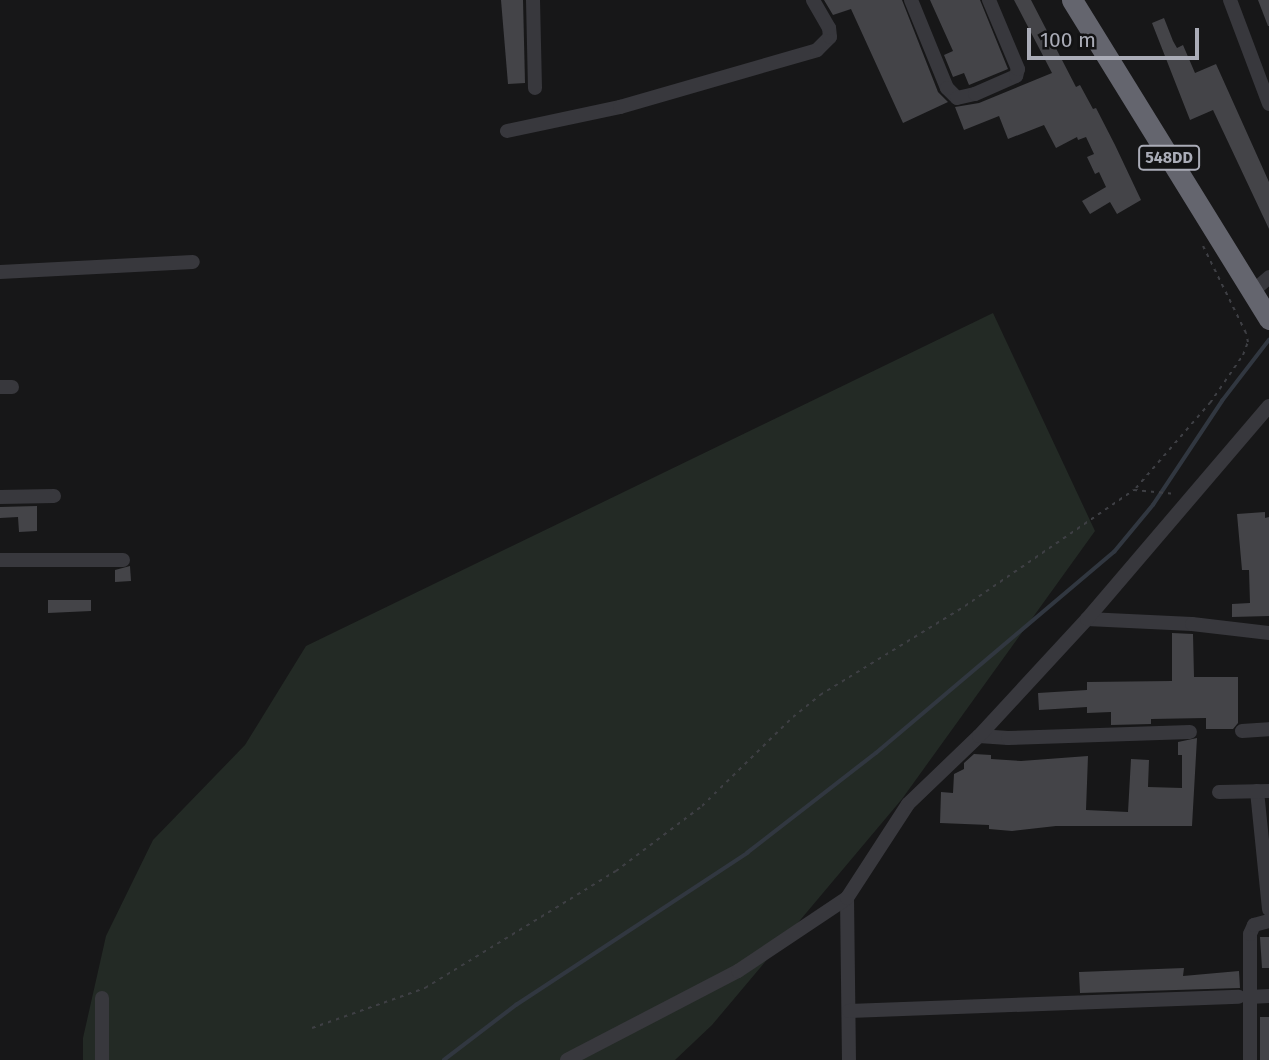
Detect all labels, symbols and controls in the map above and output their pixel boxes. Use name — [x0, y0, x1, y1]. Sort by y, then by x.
scale bar — [1031, 14, 1202, 58]
text: 100 m — [1040, 27, 1096, 53]
road number: 548DD — [1138, 146, 1200, 170]

